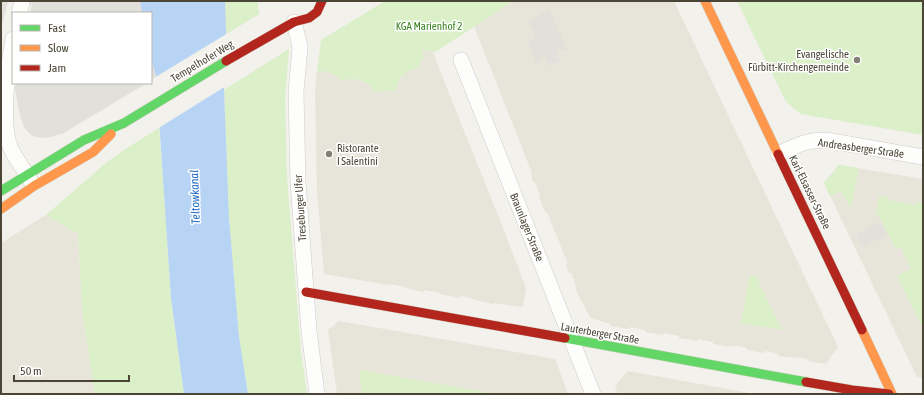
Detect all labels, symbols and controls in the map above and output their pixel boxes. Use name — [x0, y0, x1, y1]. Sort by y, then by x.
legend — [12, 12, 152, 84]
park label: KGA Marienhof 2 — [396, 20, 462, 32]
text: Fast — [48, 21, 66, 35]
street label: Tempelhofer Weg — [169, 37, 236, 84]
text: Slow — [48, 41, 69, 55]
place label: Evangelische Fürbitt-Kirchengemeinde — [748, 48, 849, 73]
marker: Evangelische Fürbitt-Kirchengemeinde — [852, 55, 862, 65]
text: Jam — [48, 61, 66, 75]
street label: Andreasberger Straße — [817, 136, 905, 160]
place label: Ristorante I Salentini — [337, 142, 379, 167]
marker: Ristorante I Salentini — [324, 149, 334, 159]
street label: Karl-Elsasser-Straße — [787, 153, 833, 231]
water label: Teltowkanal — [187, 170, 203, 224]
street label: Treseburger Ufer — [292, 174, 308, 242]
street label: Braunlager Straße — [508, 191, 546, 263]
street label: Lauterberger Straße — [560, 320, 640, 346]
scale bar — [14, 357, 129, 383]
text: 50 m — [20, 364, 42, 378]

